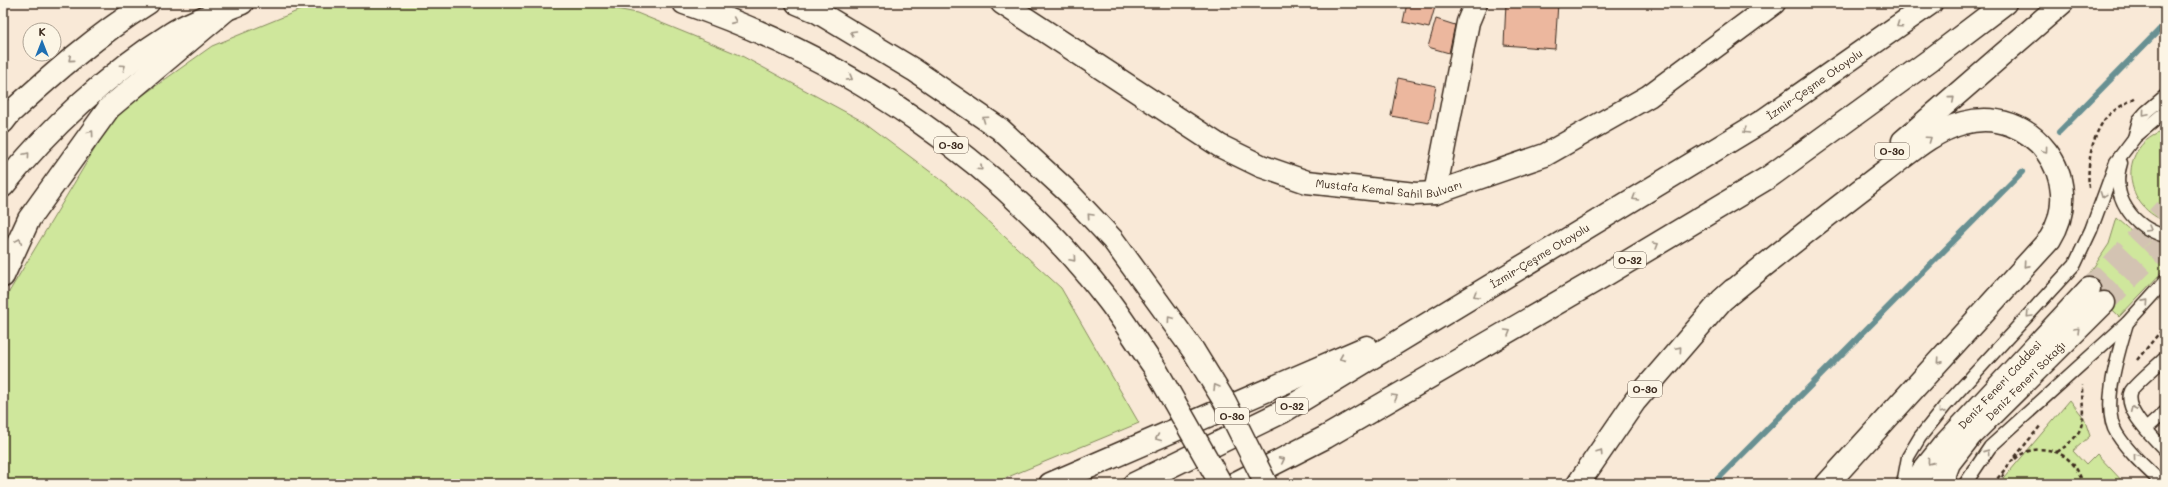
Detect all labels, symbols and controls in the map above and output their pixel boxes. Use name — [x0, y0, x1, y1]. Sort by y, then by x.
one-way arrow — [729, 16, 737, 24]
one-way arrow — [1896, 20, 1903, 28]
north arrow — [22, 22, 62, 62]
text: K — [38, 24, 46, 39]
one-way arrow — [850, 30, 857, 37]
street label: İzmir-Çeşme Otoyolu — [1764, 45, 1865, 123]
one-way arrow — [68, 54, 75, 61]
one-way arrow — [119, 64, 126, 72]
one-way arrow — [846, 74, 853, 81]
one-way arrow — [1947, 97, 1954, 104]
one-way arrow — [2143, 108, 2150, 116]
one-way arrow — [982, 116, 989, 124]
one-way arrow — [1743, 126, 1750, 134]
one-way arrow — [86, 130, 94, 137]
one-way arrow — [1925, 136, 1932, 143]
road number: O-30 — [934, 137, 968, 153]
road number: O-30 — [1875, 143, 1909, 159]
one-way arrow — [2041, 146, 2048, 153]
one-way arrow — [23, 153, 30, 160]
one-way arrow — [975, 163, 983, 171]
street label: Mustafa Kemal Sahil Bulvarı — [1315, 175, 1464, 201]
one-way arrow — [2099, 191, 2107, 198]
one-way arrow — [1632, 194, 1639, 201]
one-way arrow — [1088, 213, 1095, 221]
street label: İzmir-Çeşme Otoyolu — [1487, 220, 1592, 291]
one-way arrow — [2145, 225, 2152, 232]
one-way arrow — [14, 238, 22, 245]
one-way arrow — [1652, 242, 1659, 249]
road number: O-32 — [1614, 252, 1646, 268]
one-way arrow — [1068, 254, 1075, 262]
one-way arrow — [2023, 260, 2031, 268]
one-way arrow — [1473, 290, 1480, 297]
one-way arrow — [2141, 299, 2149, 307]
one-way arrow — [2026, 310, 2033, 318]
one-way arrow — [1168, 316, 1175, 323]
one-way arrow — [2072, 328, 2080, 335]
one-way arrow — [1504, 329, 1511, 336]
street label: Deniz Feneri Caddesi — [1954, 337, 2045, 432]
street label: Deniz Feneri Sokağı — [1982, 337, 2069, 424]
one-way arrow — [1675, 346, 1682, 354]
one-way arrow — [1338, 354, 1345, 362]
one-way arrow — [1936, 356, 1943, 364]
road number: O-30 — [1628, 381, 1662, 397]
one-way arrow — [1213, 384, 1220, 391]
one-way arrow — [1391, 395, 1398, 402]
road number: O-32 — [1276, 398, 1308, 414]
one-way arrow — [2130, 406, 2138, 413]
one-way arrow — [1939, 407, 1946, 414]
road number: O-30 — [1215, 408, 1249, 424]
one-way arrow — [1154, 433, 1161, 441]
one-way arrow — [1595, 449, 1603, 456]
one-way arrow — [1982, 449, 1989, 456]
one-way arrow — [2133, 454, 2140, 461]
one-way arrow — [1277, 457, 1285, 465]
one-way arrow — [1928, 458, 1935, 465]

